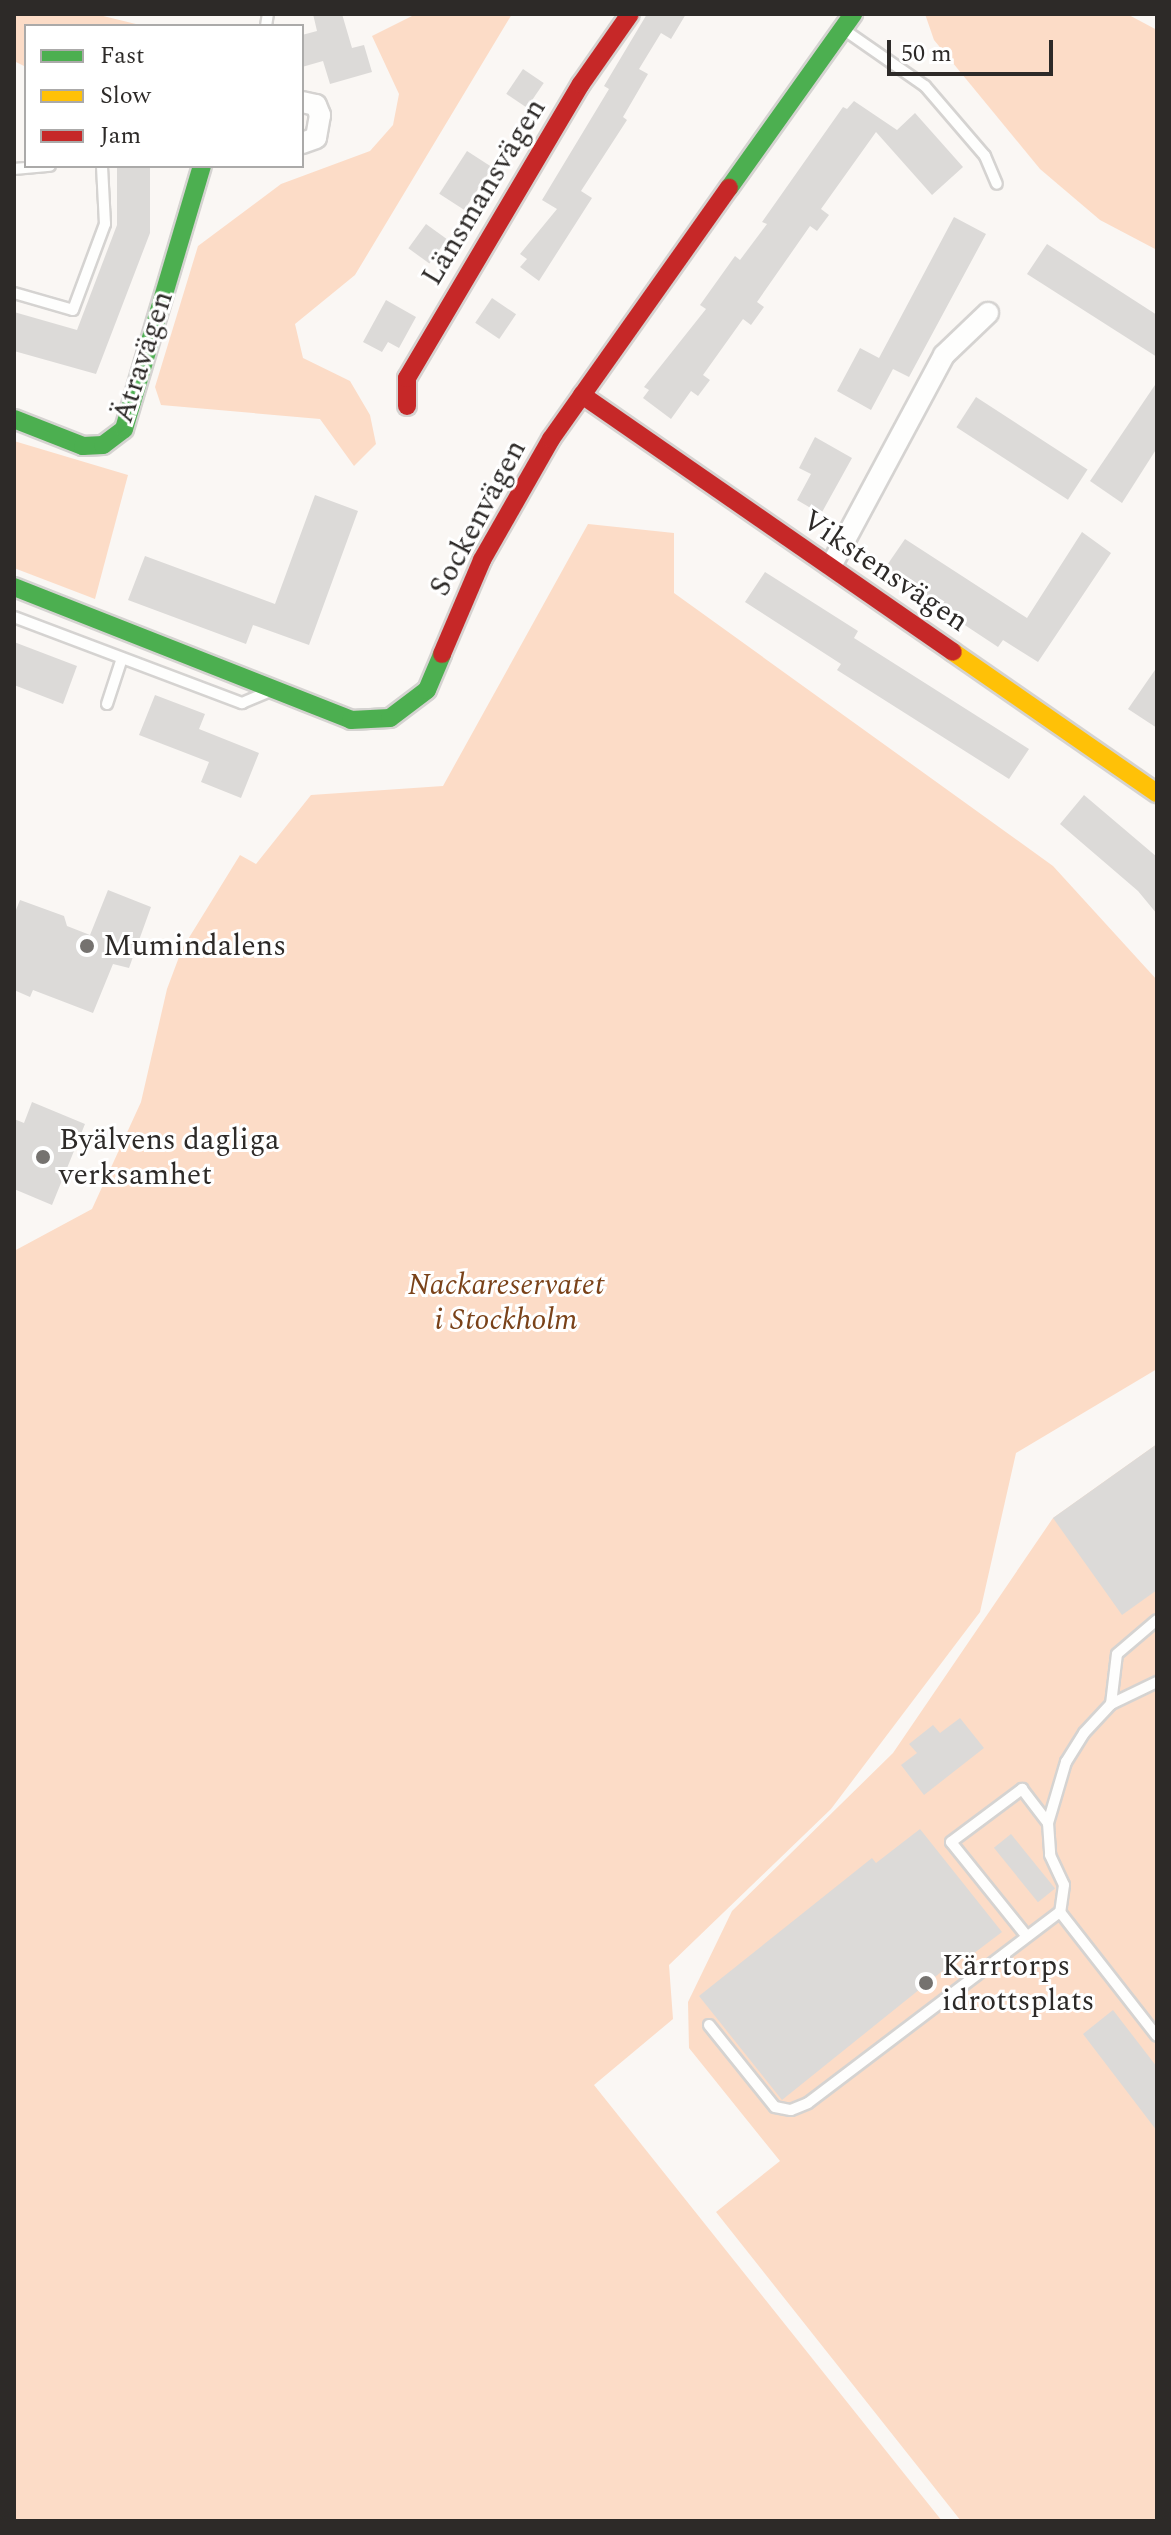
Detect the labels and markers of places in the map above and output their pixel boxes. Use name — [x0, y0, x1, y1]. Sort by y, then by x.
place label: Mumindalens — [103, 928, 286, 964]
marker: Mumindalens — [78, 937, 96, 955]
place label: Byälvens dagliga verksamhet — [59, 1122, 280, 1192]
marker: Byälvens dagliga verksamhet — [34, 1148, 52, 1166]
place label: Kärrtorps idrottsplats — [942, 1948, 1095, 2018]
marker: Kärrtorps idrottsplats — [917, 1974, 935, 1992]

